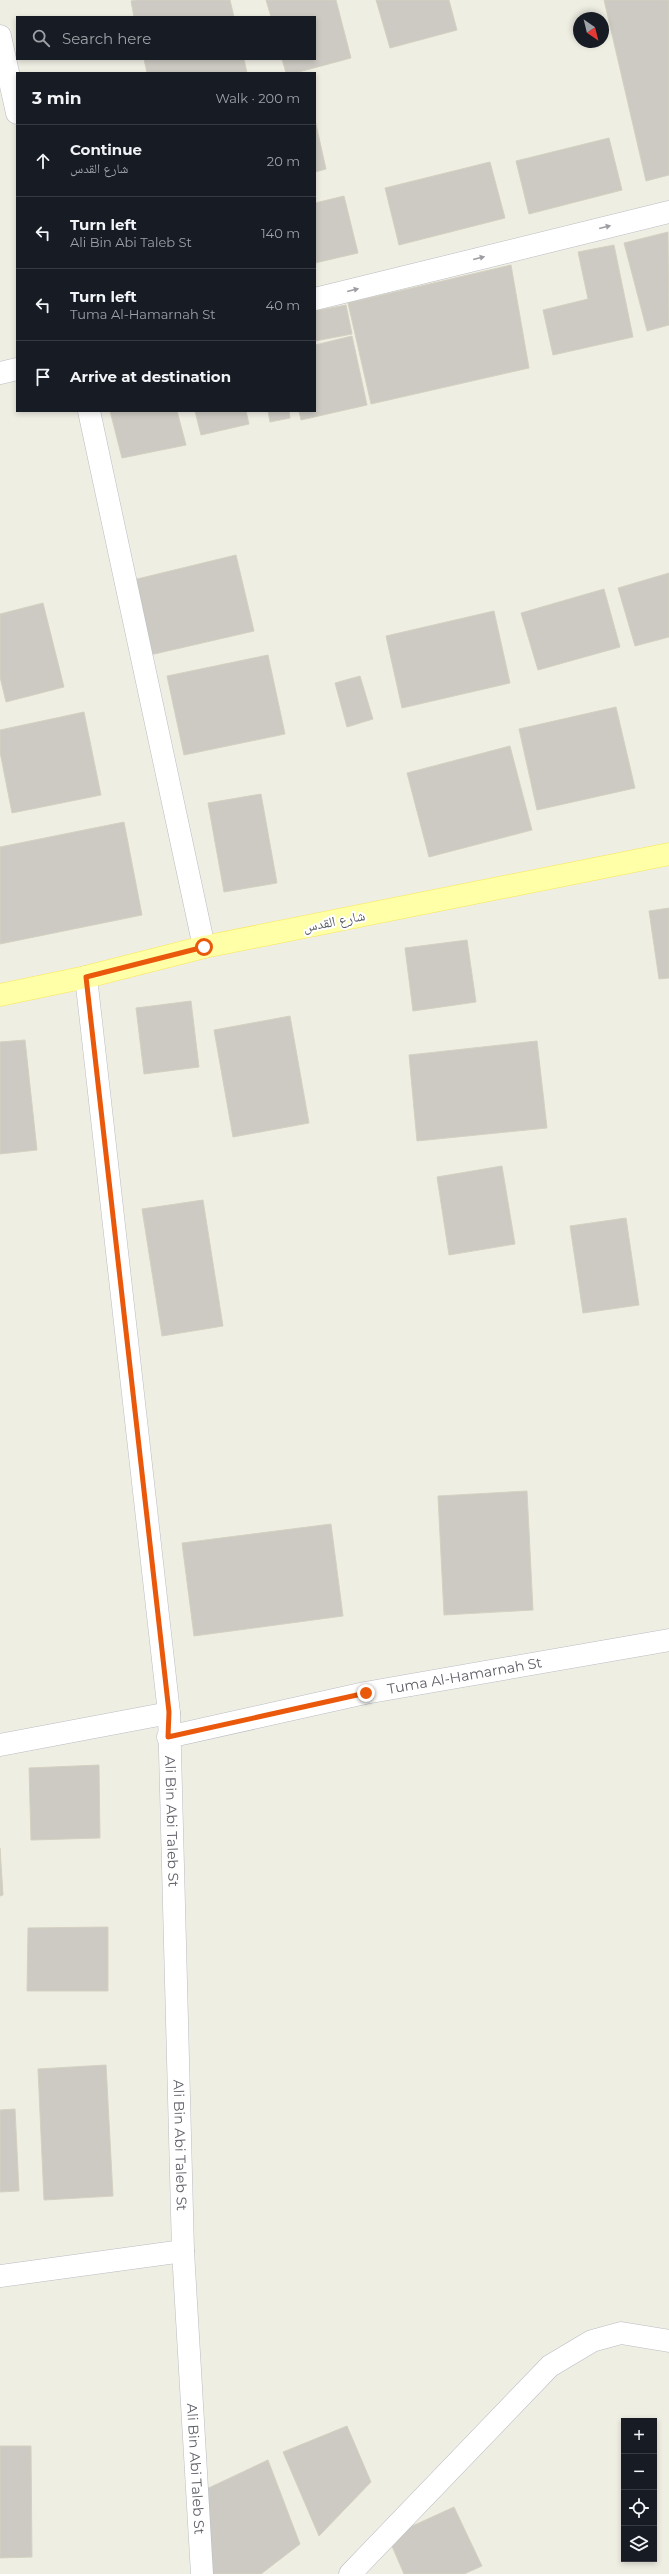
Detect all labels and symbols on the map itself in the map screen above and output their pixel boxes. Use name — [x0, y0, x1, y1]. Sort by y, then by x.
north arrow — [573, 12, 609, 48]
one-way arrow — [599, 224, 612, 230]
one-way arrow — [473, 255, 485, 261]
one-way arrow — [347, 286, 359, 292]
street label: شارع القدس — [301, 906, 367, 937]
route start — [195, 938, 213, 956]
street label: Tuma Al-Hamarnah St — [386, 1653, 544, 1698]
route end — [357, 1684, 375, 1702]
street label: Ali Bin Abi Taleb St — [161, 1755, 183, 1888]
street label: Ali Bin Abi Taleb St — [170, 2079, 191, 2211]
street label: Ali Bin Abi Taleb St — [183, 2403, 209, 2535]

